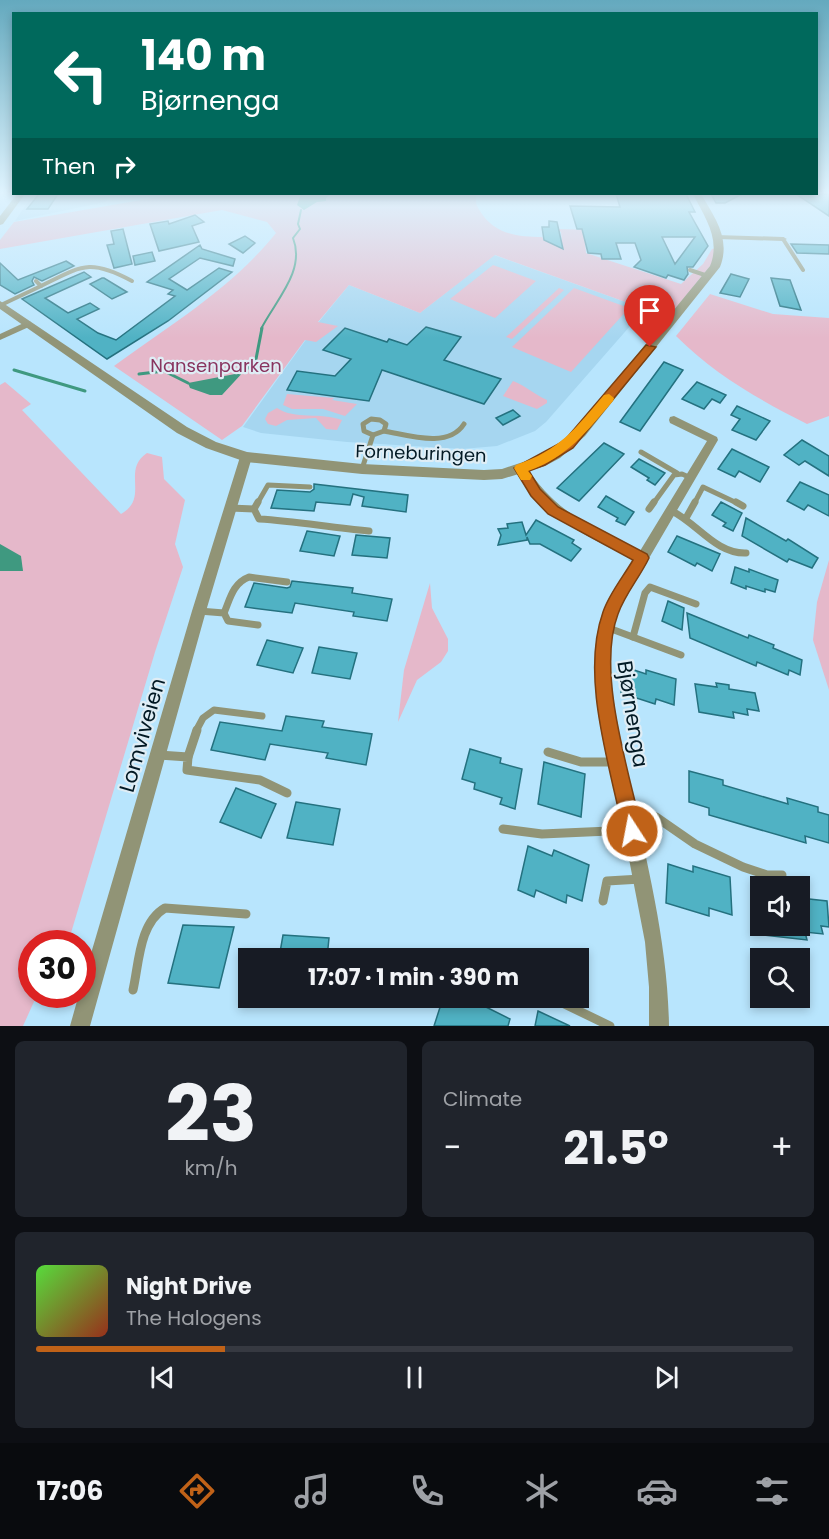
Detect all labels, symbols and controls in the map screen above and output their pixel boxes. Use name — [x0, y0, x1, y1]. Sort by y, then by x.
text: 140 m — [141, 26, 266, 85]
icon: left — [42, 36, 120, 114]
text: Bjørnenga — [141, 82, 279, 119]
icon: right — [108, 150, 141, 183]
text: Then — [42, 151, 96, 182]
pin — [624, 285, 675, 347]
icon: arrive — [633, 294, 666, 327]
park label: Nansenparken — [150, 353, 282, 378]
street label: Forneburingen — [355, 438, 487, 468]
street label: Bjørnenga — [610, 659, 656, 769]
street label: Lomviveien — [112, 675, 172, 795]
position arrow — [600, 799, 664, 863]
map controls — [750, 876, 810, 1008]
button: sound — [750, 876, 810, 936]
speed limit sign: 30 — [18, 930, 96, 1008]
button: search — [750, 948, 810, 1008]
text: 17:07 · 1 min · 390 m — [308, 962, 519, 993]
text: 23 — [165, 1059, 257, 1168]
text: Climate — [443, 1085, 522, 1113]
text: 21.5° — [563, 1117, 669, 1180]
text: − — [443, 1124, 461, 1171]
text: + — [770, 1124, 793, 1171]
text: km/h — [184, 1154, 238, 1182]
text: Night Drive — [126, 1271, 252, 1302]
text: The Halogens — [126, 1304, 262, 1332]
icon: previous — [146, 1361, 179, 1394]
icon: pause — [398, 1361, 431, 1394]
icon: next — [650, 1361, 683, 1394]
icon: directions — [176, 1470, 218, 1512]
icon: music — [291, 1470, 333, 1512]
icon: phone — [406, 1470, 448, 1512]
icon: climate — [521, 1470, 563, 1512]
icon: car — [636, 1470, 678, 1512]
icon: filters — [751, 1470, 793, 1512]
text: 17:06 — [36, 1472, 104, 1509]

